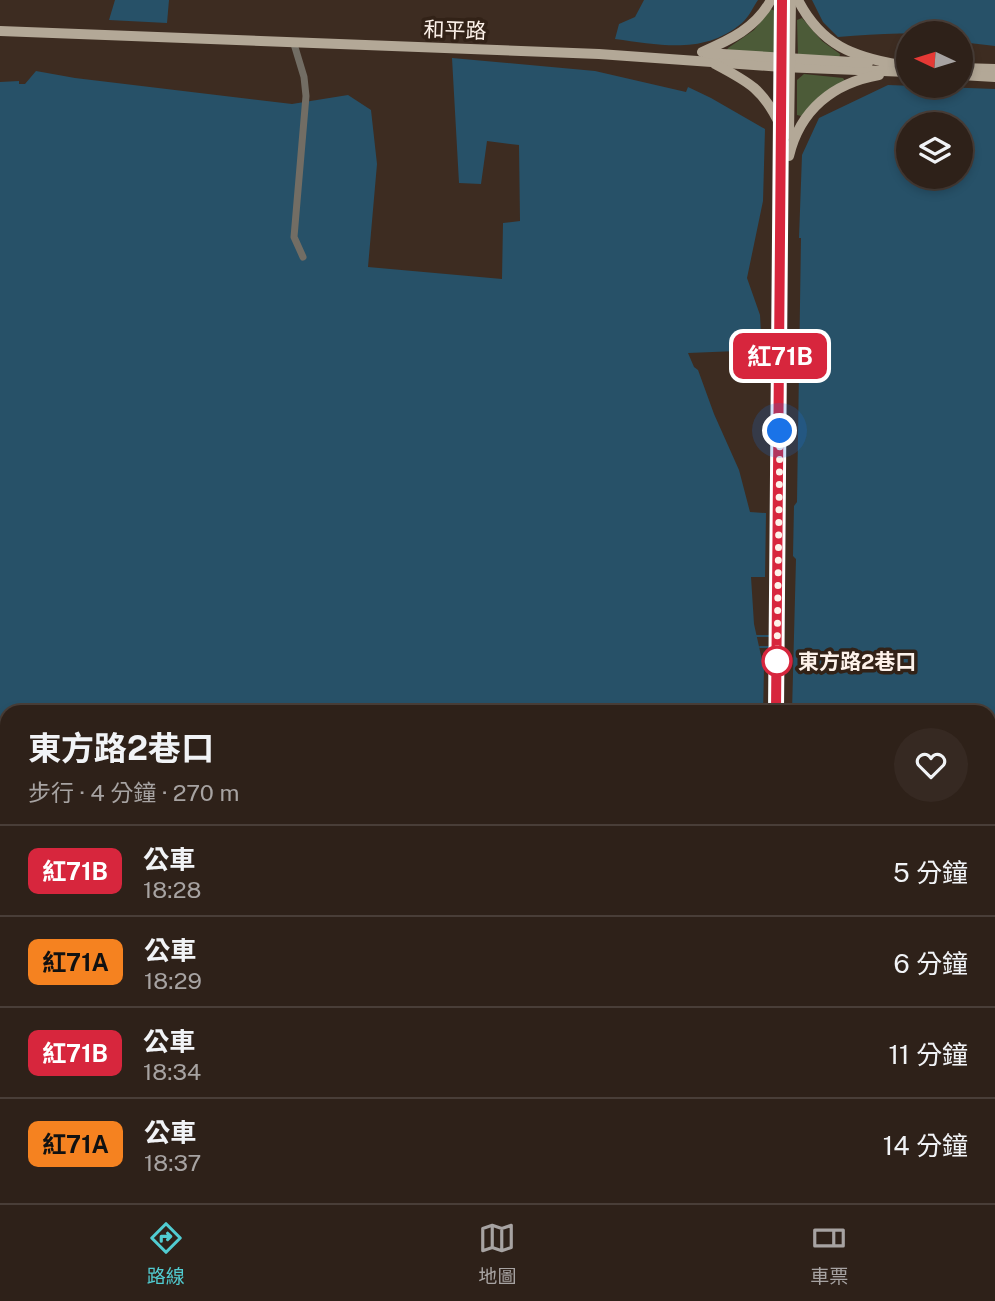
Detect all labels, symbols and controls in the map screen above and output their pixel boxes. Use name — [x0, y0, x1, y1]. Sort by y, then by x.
street label: 和平路 — [423, 16, 487, 44]
north arrow — [896, 21, 973, 98]
map controls — [896, 21, 973, 189]
button: layers — [896, 112, 973, 189]
line badge: 紅71B — [731, 333, 829, 379]
text: 紅71B — [747, 342, 813, 370]
your location — [762, 413, 797, 448]
marker: 東方路2巷口 — [762, 646, 792, 676]
place label: 東方路2巷口 — [798, 649, 916, 674]
button: heart — [894, 728, 968, 802]
text: 東方路2巷口 — [28, 729, 214, 767]
text: 步行 · 4 分鐘 · 270 m — [28, 779, 239, 806]
text: 公車 — [143, 844, 195, 875]
text: 紅71B — [42, 857, 108, 885]
text: 5 分鐘 — [893, 857, 968, 888]
text: 18:28 — [143, 876, 201, 903]
text: 公車 — [144, 935, 196, 966]
text: 紅71A — [42, 948, 109, 976]
text: 6 分鐘 — [893, 948, 968, 979]
text: 18:29 — [144, 967, 202, 994]
text: 公車 — [143, 1026, 195, 1057]
text: 紅71B — [42, 1039, 108, 1067]
text: 11 分鐘 — [889, 1039, 968, 1070]
text: 18:34 — [143, 1058, 201, 1085]
text: 公車 — [144, 1117, 196, 1148]
text: 紅71A — [42, 1130, 109, 1158]
text: 14 分鐘 — [883, 1130, 968, 1161]
text: 18:37 — [144, 1149, 201, 1176]
tab: 路線 — [147, 1219, 185, 1288]
tab: 地圖 — [478, 1219, 516, 1288]
tab: 車票 — [810, 1219, 848, 1288]

